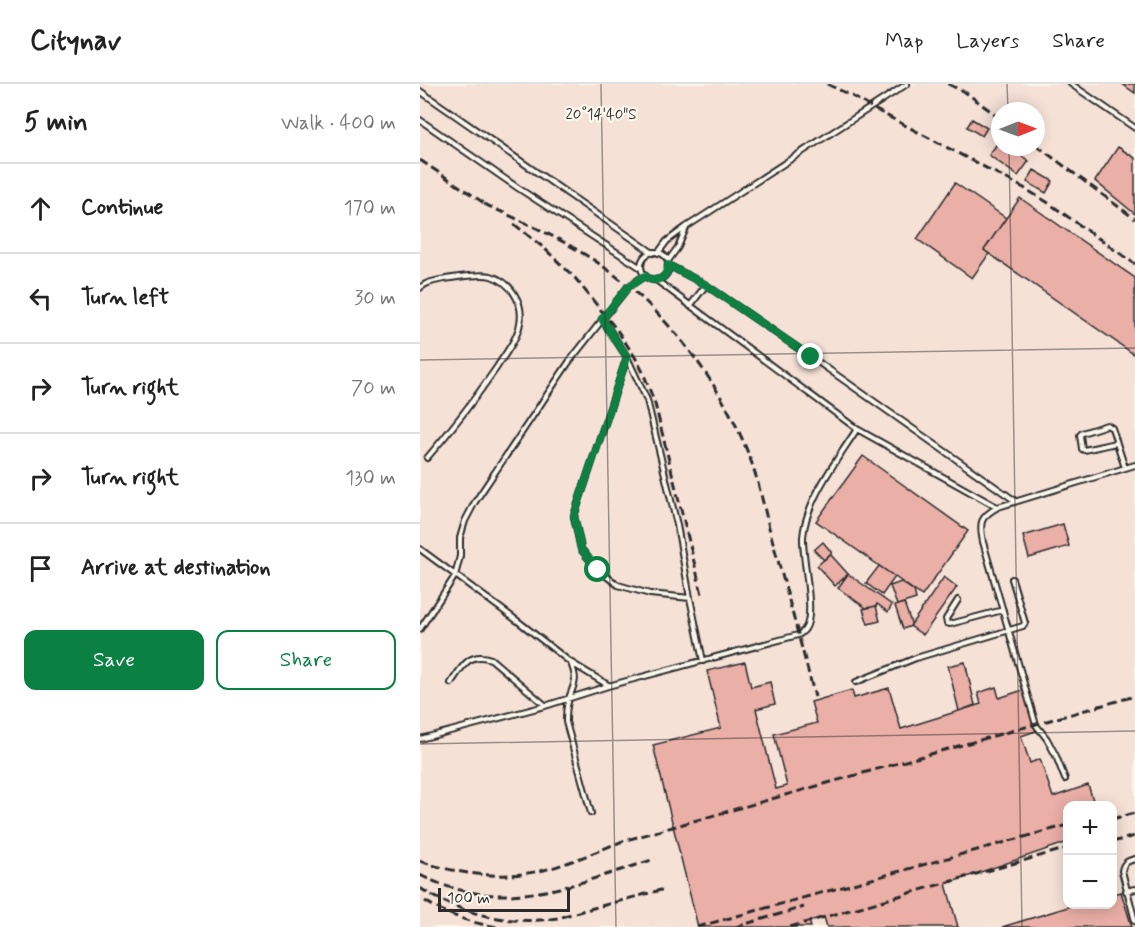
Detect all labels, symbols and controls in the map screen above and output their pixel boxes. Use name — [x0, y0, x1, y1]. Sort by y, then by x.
text: Citynav — [30, 23, 121, 60]
text: Map — [885, 27, 923, 55]
text: Layers — [956, 27, 1019, 55]
text: Share — [1052, 27, 1105, 55]
north arrow — [991, 102, 1045, 156]
text: 20°14'40"S — [565, 105, 637, 125]
text: 5 min — [24, 106, 88, 140]
text: Walk · 400 m — [281, 110, 396, 137]
icon: ahead — [24, 192, 57, 225]
text: Continue — [81, 194, 163, 222]
text: 170 m — [344, 195, 396, 222]
icon: left — [24, 282, 57, 315]
text: Turn left — [81, 284, 169, 312]
text: 30 m — [354, 285, 396, 312]
route end — [797, 343, 823, 369]
icon: right — [24, 372, 57, 405]
text: Turn right — [81, 374, 179, 402]
text: 70 m — [351, 375, 396, 402]
icon: right — [24, 462, 57, 495]
text: Turn right — [81, 464, 179, 492]
text: 130 m — [345, 465, 396, 492]
icon: arrive — [24, 552, 57, 585]
text: Arrive at destination — [81, 554, 271, 582]
route start — [584, 556, 610, 582]
button: Save — [24, 630, 204, 690]
button: Share — [216, 630, 396, 690]
map controls — [1063, 801, 1117, 909]
button: + — [1063, 801, 1117, 855]
button: − — [1063, 855, 1117, 909]
scale bar — [438, 885, 570, 912]
text: 100 m — [447, 888, 490, 909]

